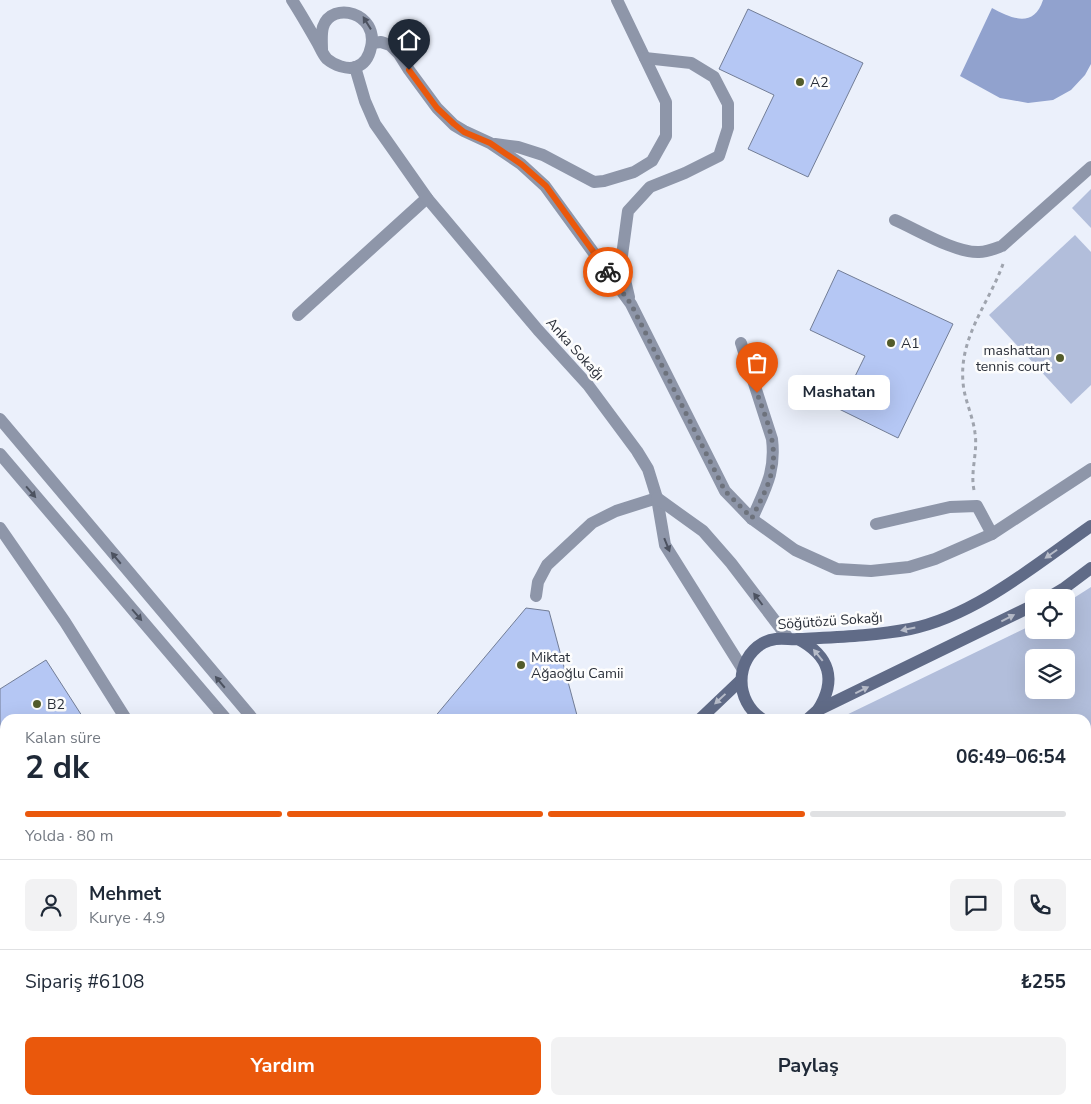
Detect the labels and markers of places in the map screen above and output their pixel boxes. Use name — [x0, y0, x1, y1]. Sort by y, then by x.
pin — [388, 19, 430, 70]
place label: A2 — [810, 73, 829, 92]
marker: A2 — [794, 76, 806, 88]
place label: A1 — [901, 334, 920, 353]
marker: A1 — [885, 337, 897, 349]
place label: mashattan tennis court — [976, 341, 1050, 376]
pin — [736, 342, 778, 393]
marker: mashattan tennis court — [1054, 352, 1066, 364]
callout: Mashatan — [787, 376, 890, 410]
place label: Miktat Ağaoğlu Camii — [531, 648, 624, 683]
marker: Miktat Ağaoğlu Camii — [515, 659, 527, 671]
place label: B2 — [47, 695, 65, 714]
marker: B2 — [31, 698, 43, 710]

